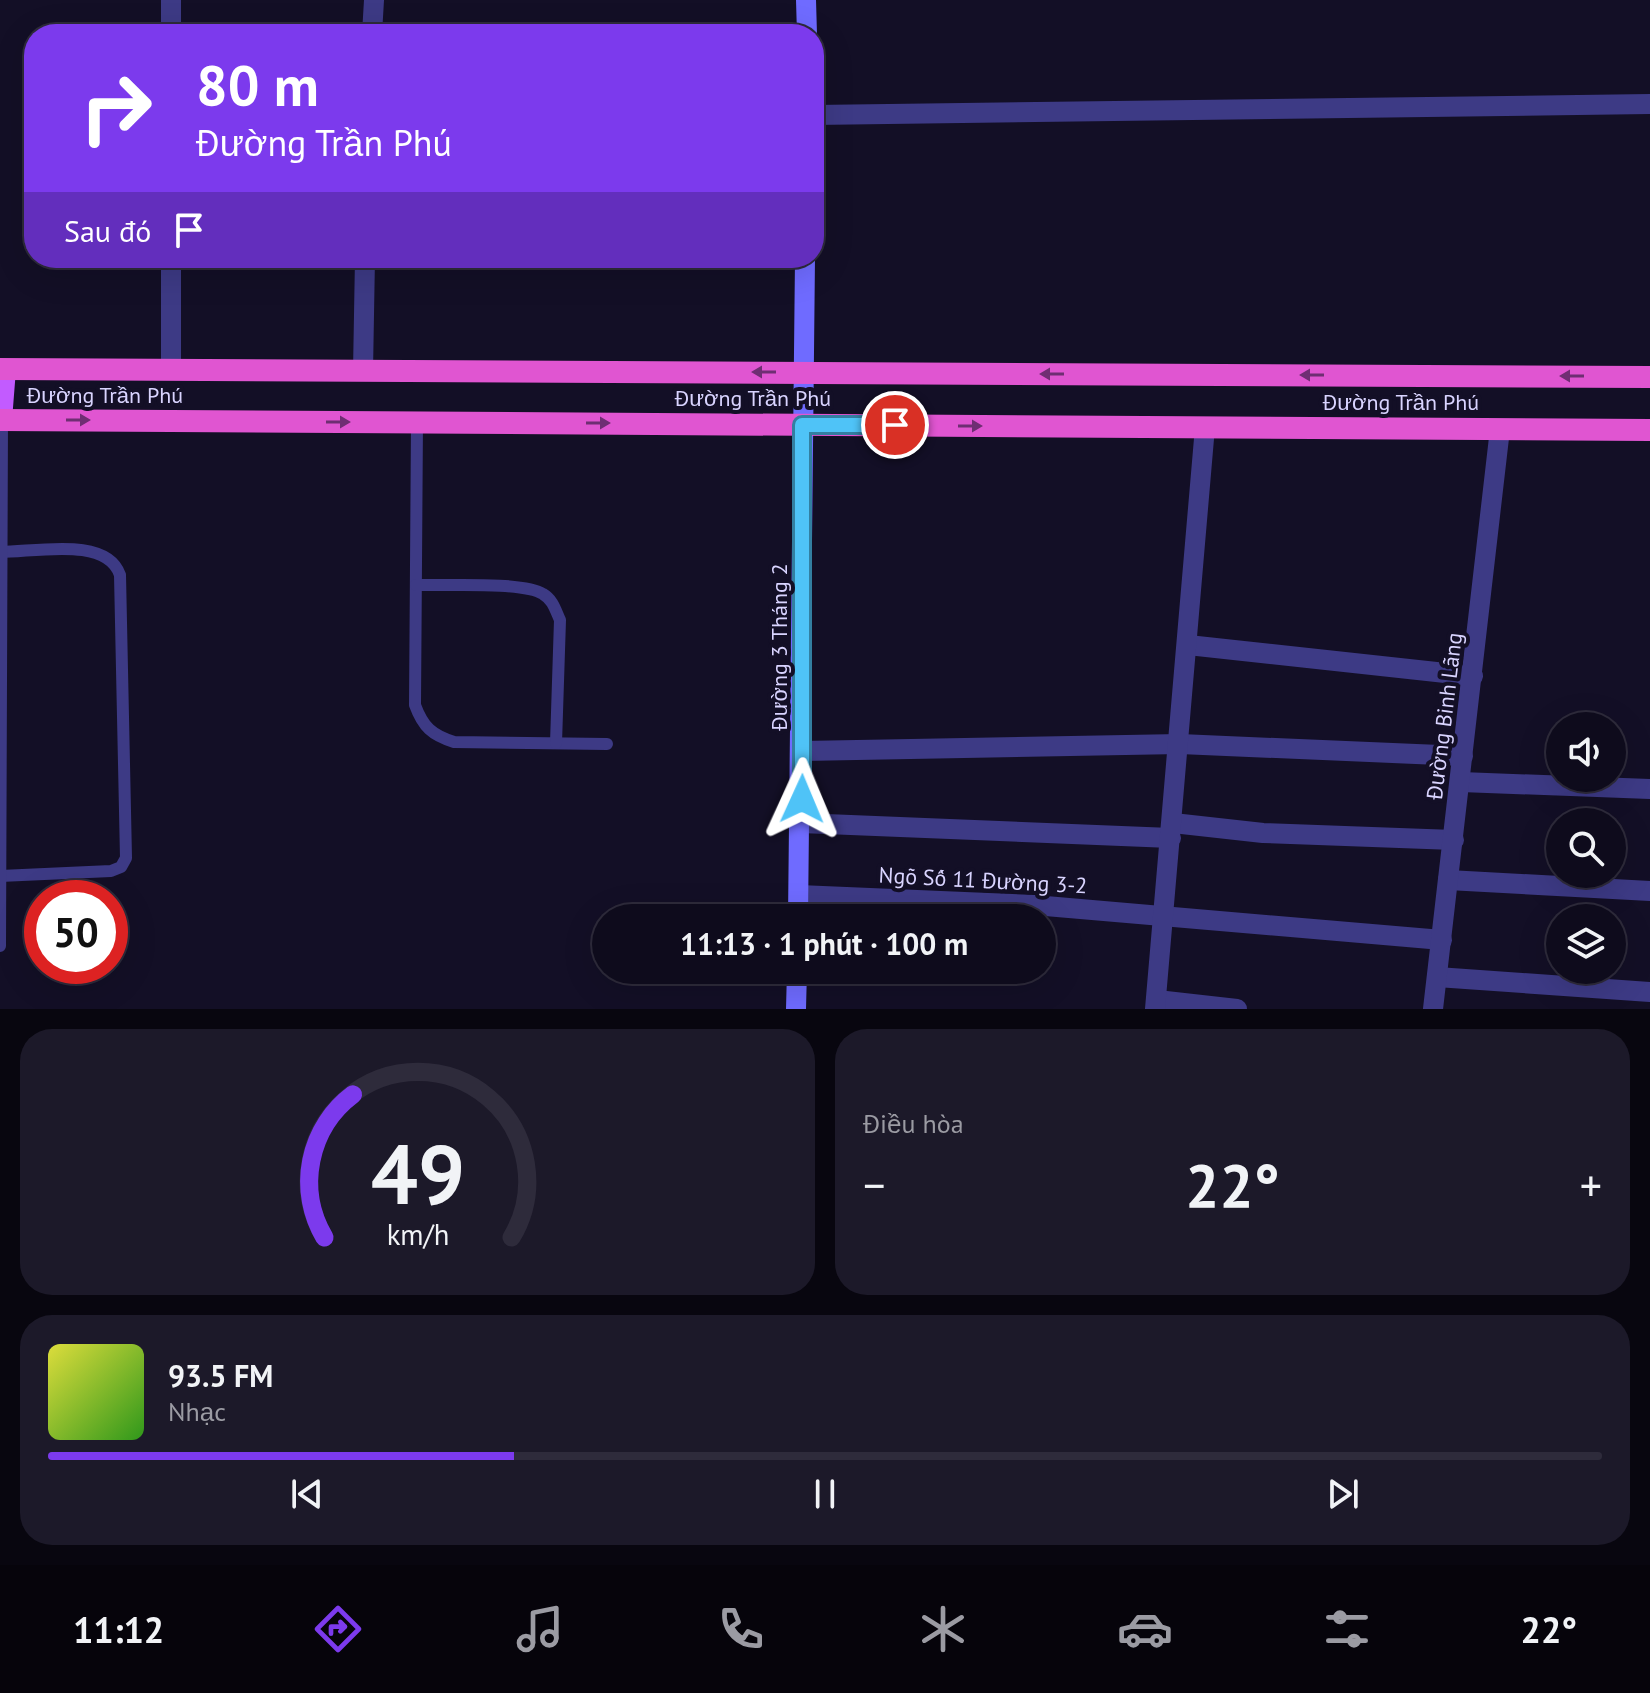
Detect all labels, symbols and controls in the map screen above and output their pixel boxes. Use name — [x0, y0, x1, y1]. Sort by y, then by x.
text: 80 m — [196, 49, 319, 121]
icon: right — [64, 56, 168, 160]
text: Đường Trần Phú — [196, 119, 452, 166]
icon: arrive — [167, 208, 211, 252]
text: Sau đó — [64, 211, 151, 250]
one-way arrow — [751, 366, 776, 378]
one-way arrow — [1039, 368, 1064, 380]
one-way arrow — [1299, 369, 1324, 381]
one-way arrow — [1559, 370, 1584, 382]
street label: Đường Trần Phú — [26, 381, 183, 409]
street label: Đường Trần Phú — [674, 384, 831, 412]
street label: Đường Trần Phú — [1322, 388, 1479, 416]
pin — [861, 391, 929, 459]
icon: arrive — [873, 403, 917, 447]
one-way arrow — [66, 414, 91, 426]
one-way arrow — [326, 416, 351, 428]
one-way arrow — [586, 417, 611, 430]
one-way arrow — [958, 420, 983, 432]
street label: Đường 3 Tháng 2 — [765, 563, 793, 732]
street label: Đường Binh Lãng — [1420, 631, 1468, 802]
map controls — [1546, 712, 1626, 984]
button: sound — [1546, 712, 1626, 792]
position arrow — [760, 757, 844, 841]
button: search — [1546, 808, 1626, 888]
street label: Ngõ Số 11 Đường 3-2 — [878, 861, 1088, 899]
speed limit sign: 50 — [24, 880, 128, 984]
button: layers — [1546, 904, 1626, 984]
text: 11:13 · 1 phút · 100 m — [680, 924, 968, 963]
text: Điều hòa — [863, 1107, 964, 1140]
text: 49 — [370, 1119, 465, 1227]
text: 22° — [1185, 1146, 1280, 1224]
text: − — [863, 1156, 885, 1213]
text: + — [1580, 1156, 1602, 1213]
text: km/h — [386, 1216, 449, 1253]
text: 93.5 FM — [168, 1356, 273, 1395]
text: Nhạc — [168, 1395, 226, 1428]
icon: previous — [285, 1472, 329, 1516]
icon: pause — [803, 1472, 847, 1516]
icon: next — [1321, 1472, 1365, 1516]
icon: directions — [310, 1601, 366, 1657]
icon: music — [512, 1601, 568, 1657]
icon: phone — [713, 1601, 769, 1657]
icon: climate — [915, 1601, 971, 1657]
icon: car — [1117, 1601, 1173, 1657]
icon: filters — [1319, 1601, 1375, 1657]
text: 11:12 — [73, 1606, 164, 1653]
text: 22° — [1520, 1606, 1577, 1653]

